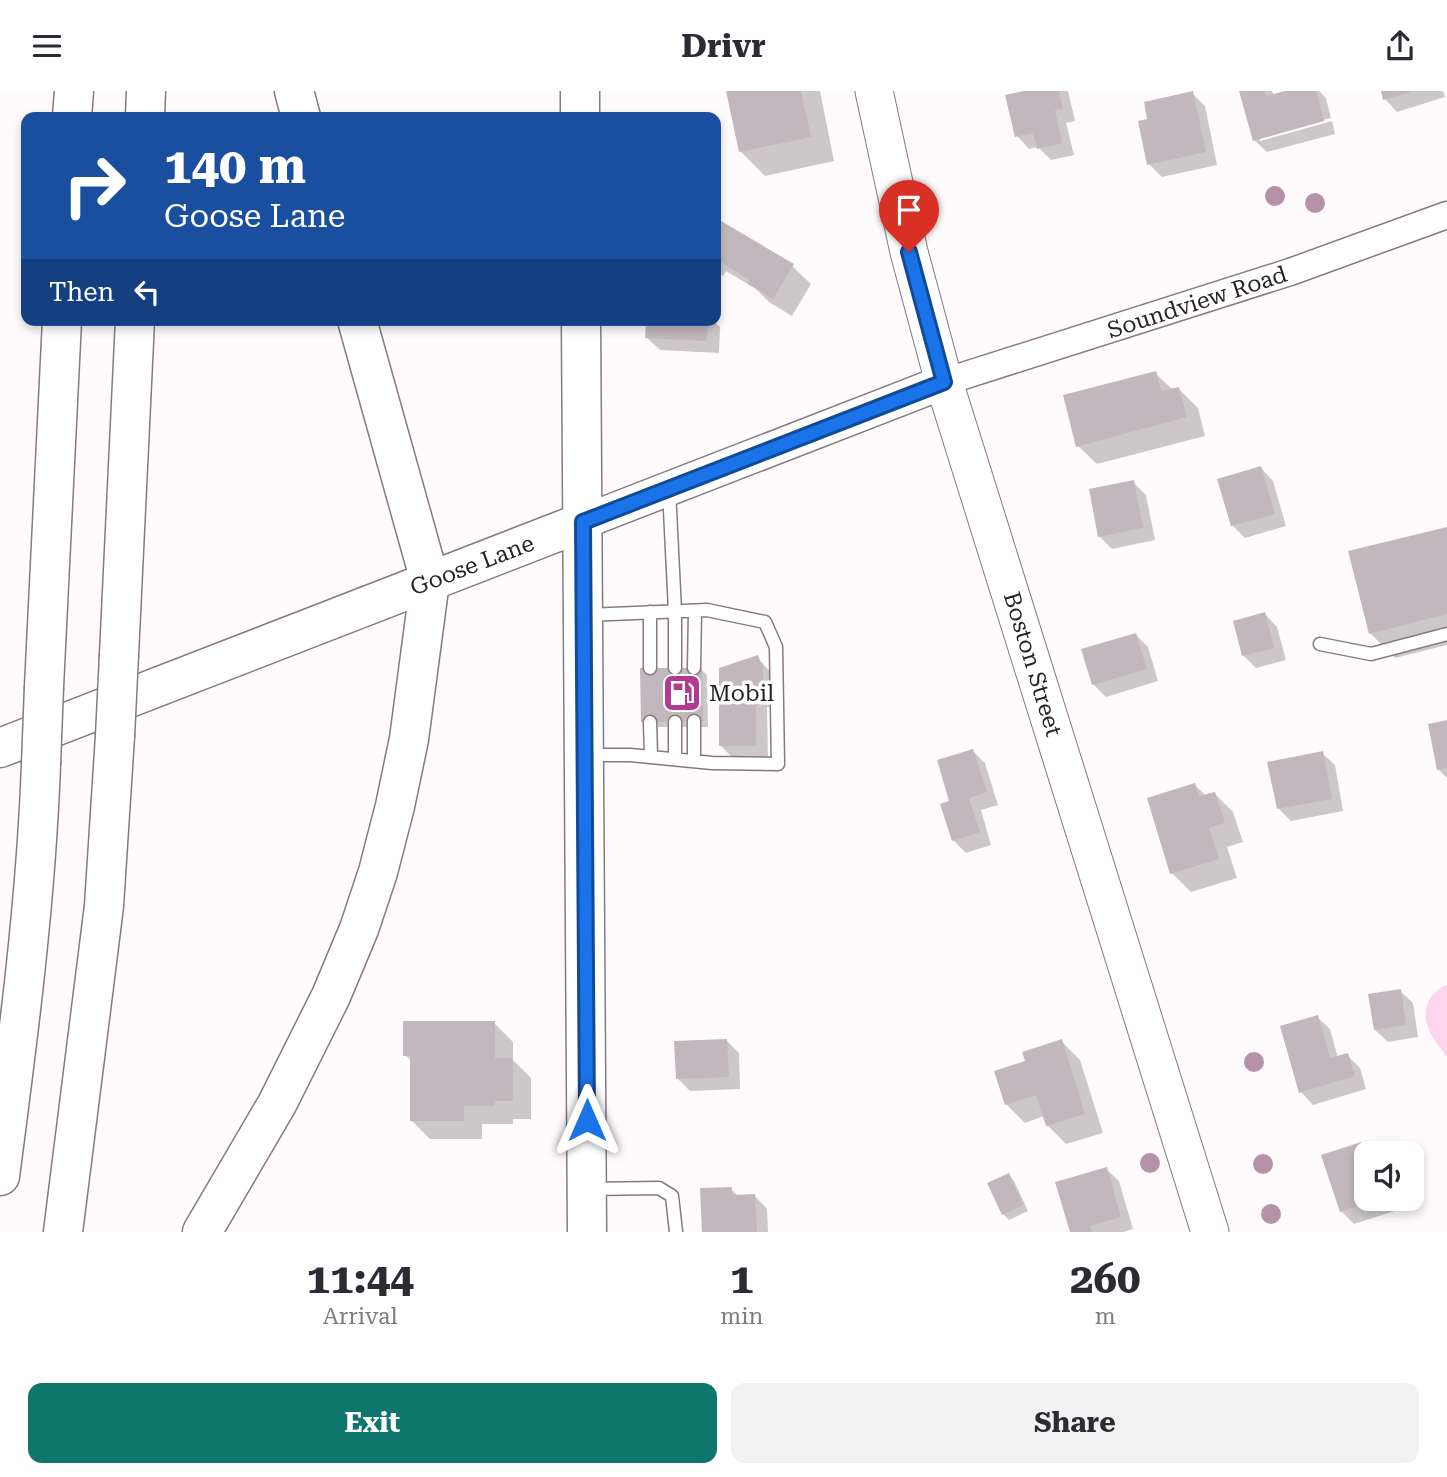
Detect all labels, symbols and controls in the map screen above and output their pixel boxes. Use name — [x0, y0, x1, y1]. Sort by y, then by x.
icon: menu — [28, 27, 66, 65]
text: Drivr — [681, 27, 766, 65]
icon: share — [1381, 27, 1419, 65]
text: 140 m — [164, 138, 306, 195]
icon: right — [49, 140, 140, 231]
pin — [879, 180, 939, 252]
icon: arrive — [890, 191, 928, 229]
text: Goose Lane — [164, 197, 345, 235]
street label: Soundview Road — [1104, 261, 1291, 344]
icon: left — [128, 273, 166, 311]
text: Then — [49, 277, 114, 307]
street label: Goose Lane — [407, 530, 538, 601]
street label: Boston Street — [998, 589, 1067, 740]
fuel station icon: Mobil — [661, 672, 703, 714]
place label: Mobil — [709, 680, 774, 707]
position arrow — [550, 1083, 624, 1157]
map controls — [1354, 1141, 1424, 1211]
button: sound — [1354, 1141, 1424, 1211]
text: 11:44 — [307, 1254, 414, 1303]
text: 1 — [730, 1254, 754, 1303]
text: 260 — [1070, 1254, 1140, 1303]
text: Arrival — [323, 1303, 397, 1330]
text: min — [720, 1303, 763, 1330]
text: m — [1095, 1303, 1116, 1330]
button: Exit — [28, 1383, 717, 1463]
button: Share — [731, 1383, 1419, 1463]

